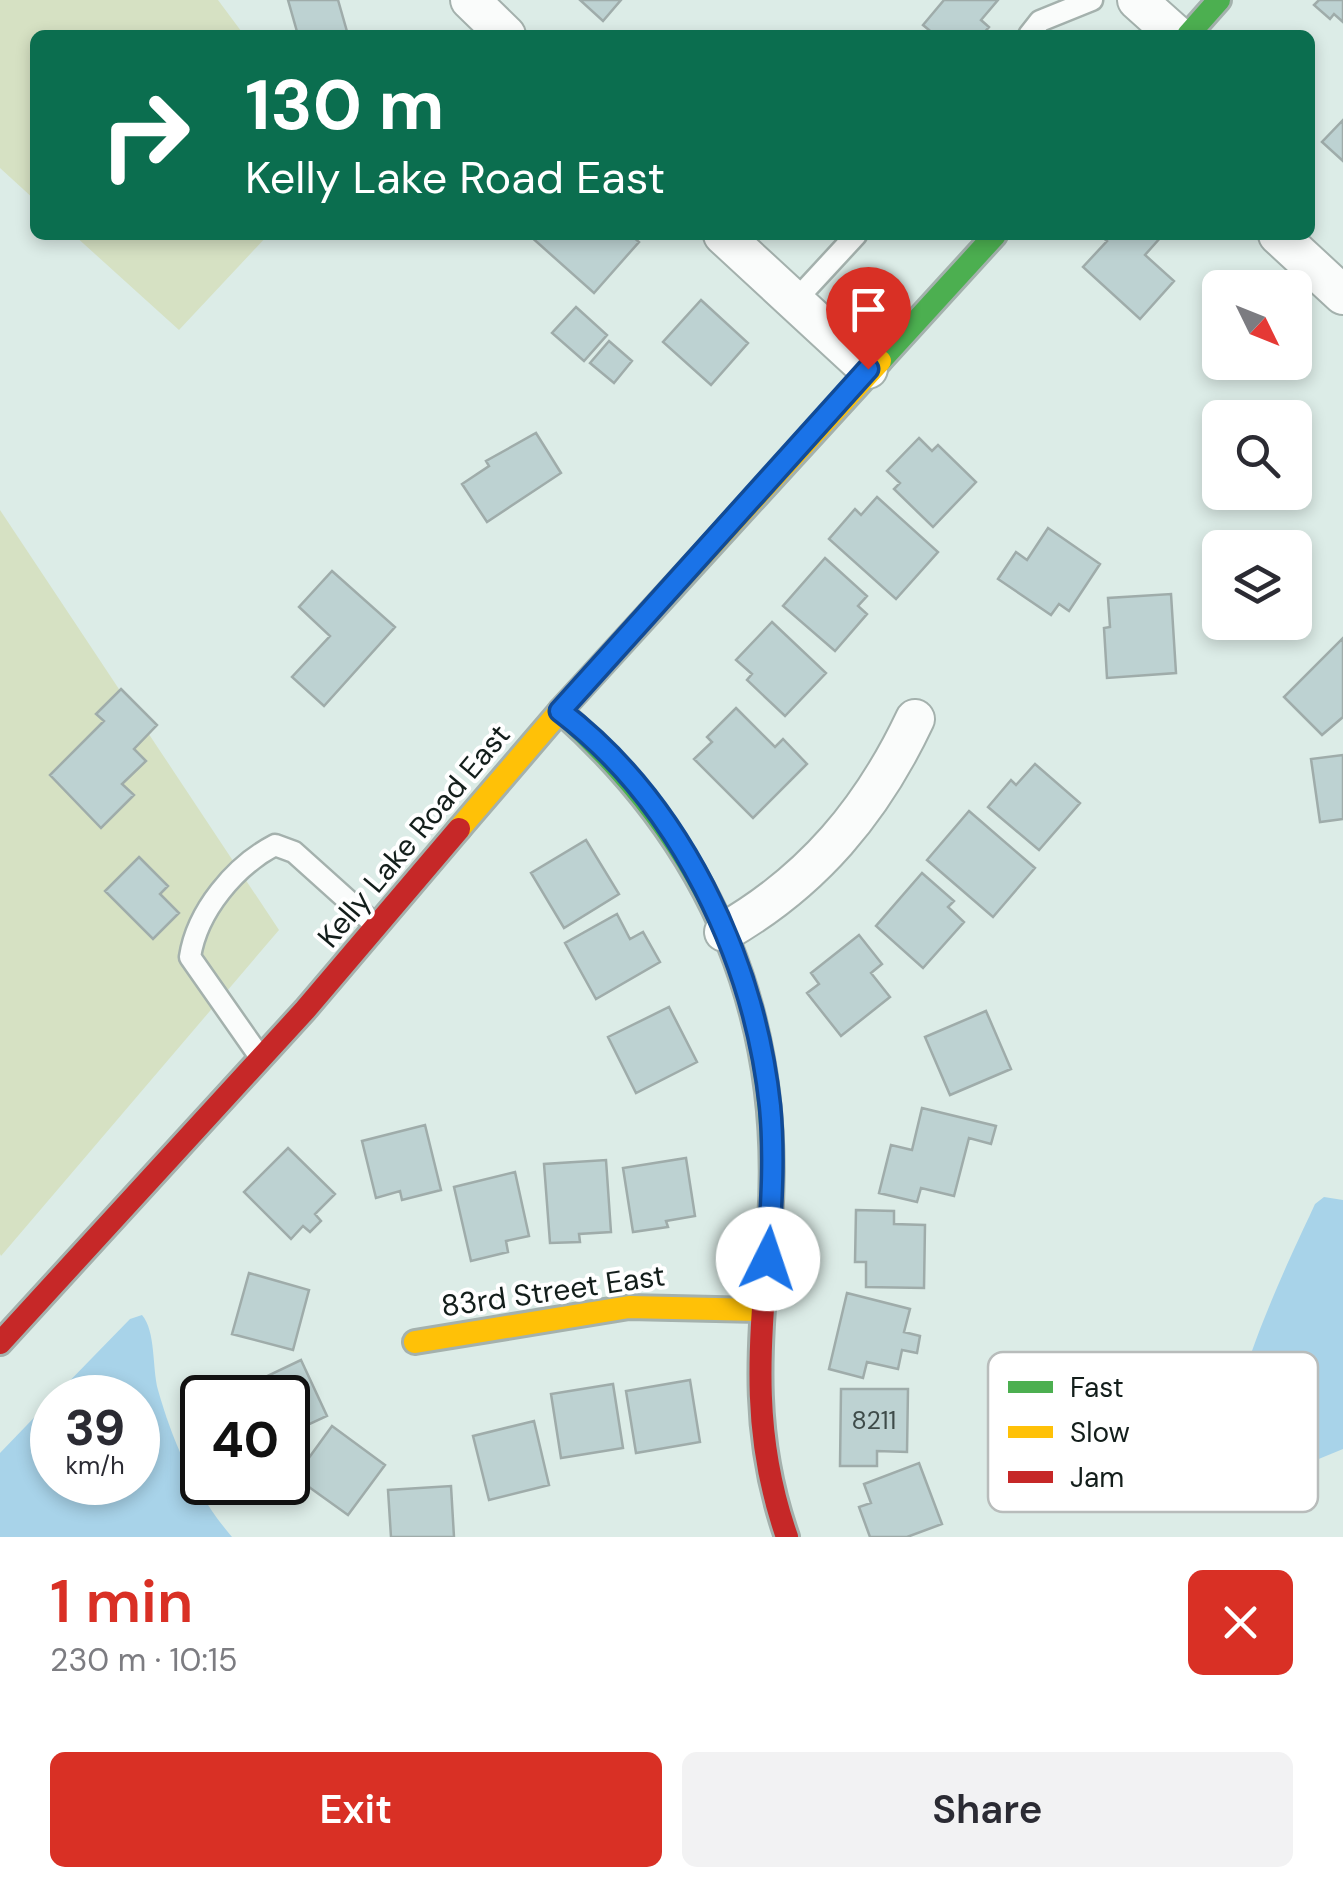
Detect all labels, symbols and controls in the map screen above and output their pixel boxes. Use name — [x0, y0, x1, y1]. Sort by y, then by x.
text: 130 m — [245, 60, 444, 151]
icon: right — [80, 70, 210, 200]
text: Kelly Lake Road East — [245, 148, 665, 207]
pin — [826, 267, 911, 370]
north arrow — [1202, 270, 1312, 380]
map controls — [1202, 270, 1312, 640]
icon: arrive — [841, 282, 896, 337]
button: search — [1202, 400, 1312, 510]
button: layers — [1202, 530, 1312, 640]
street label: Kelly Lake Road East — [309, 716, 519, 955]
position arrow — [716, 1207, 820, 1311]
street label: 83rd Street East — [438, 1255, 667, 1326]
legend — [988, 1352, 1318, 1512]
text: Fast — [1070, 1369, 1124, 1406]
speed limit sign: 40 — [180, 1375, 310, 1505]
text: 39 — [65, 1395, 125, 1461]
house number: 8211 — [852, 1404, 896, 1437]
text: Slow — [1070, 1414, 1130, 1451]
text: km/h — [65, 1449, 125, 1482]
text: Jam — [1070, 1459, 1124, 1496]
text: 1 min — [50, 1562, 193, 1641]
button: close — [1188, 1570, 1293, 1675]
text: 230 m · 10:15 — [50, 1639, 237, 1681]
button: Exit — [50, 1752, 662, 1867]
button: Share — [682, 1752, 1293, 1867]

